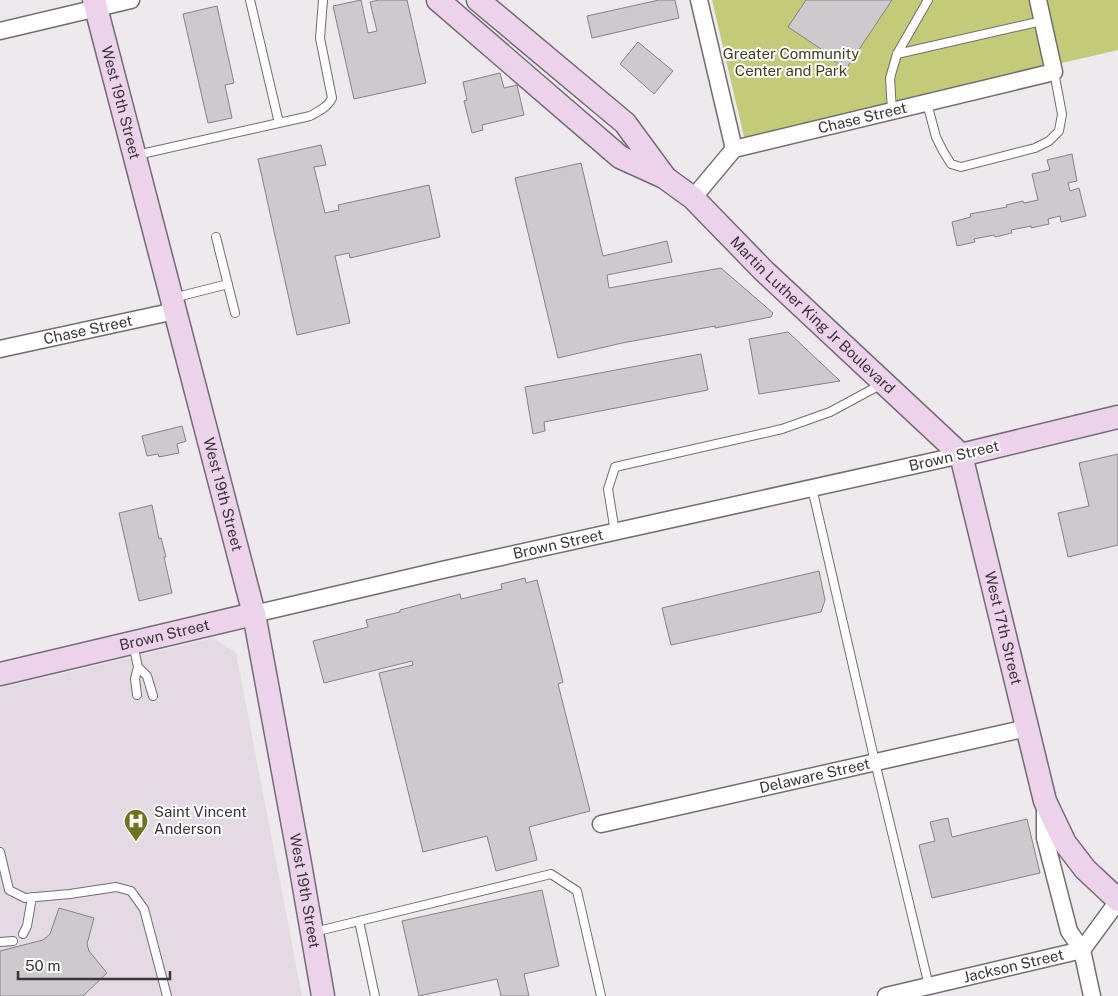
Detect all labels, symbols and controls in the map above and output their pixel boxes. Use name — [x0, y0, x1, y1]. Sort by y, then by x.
street label: West 19th Street — [98, 44, 144, 161]
park label: Greater Community Center and Park — [723, 45, 859, 79]
street label: Chase Street — [816, 99, 909, 136]
street label: Martin Luther King Jr Boulevard — [727, 233, 899, 397]
street label: Chase Street — [42, 311, 134, 347]
street label: West 19th Street — [200, 436, 246, 553]
street label: Brown Street — [907, 437, 1001, 474]
street label: Brown Street — [511, 525, 605, 562]
street label: West 17th Street — [982, 569, 1025, 686]
street label: Brown Street — [118, 616, 211, 654]
street label: Delaware Street — [758, 755, 872, 796]
place label: Saint Vincent Anderson — [154, 803, 247, 837]
hospital icon: Saint Vincent Anderson — [123, 808, 149, 842]
street label: West 19th Street — [287, 832, 324, 950]
street label: Jackson Street — [961, 946, 1066, 986]
scale bar — [18, 948, 170, 980]
text: 50 m — [25, 957, 60, 974]

